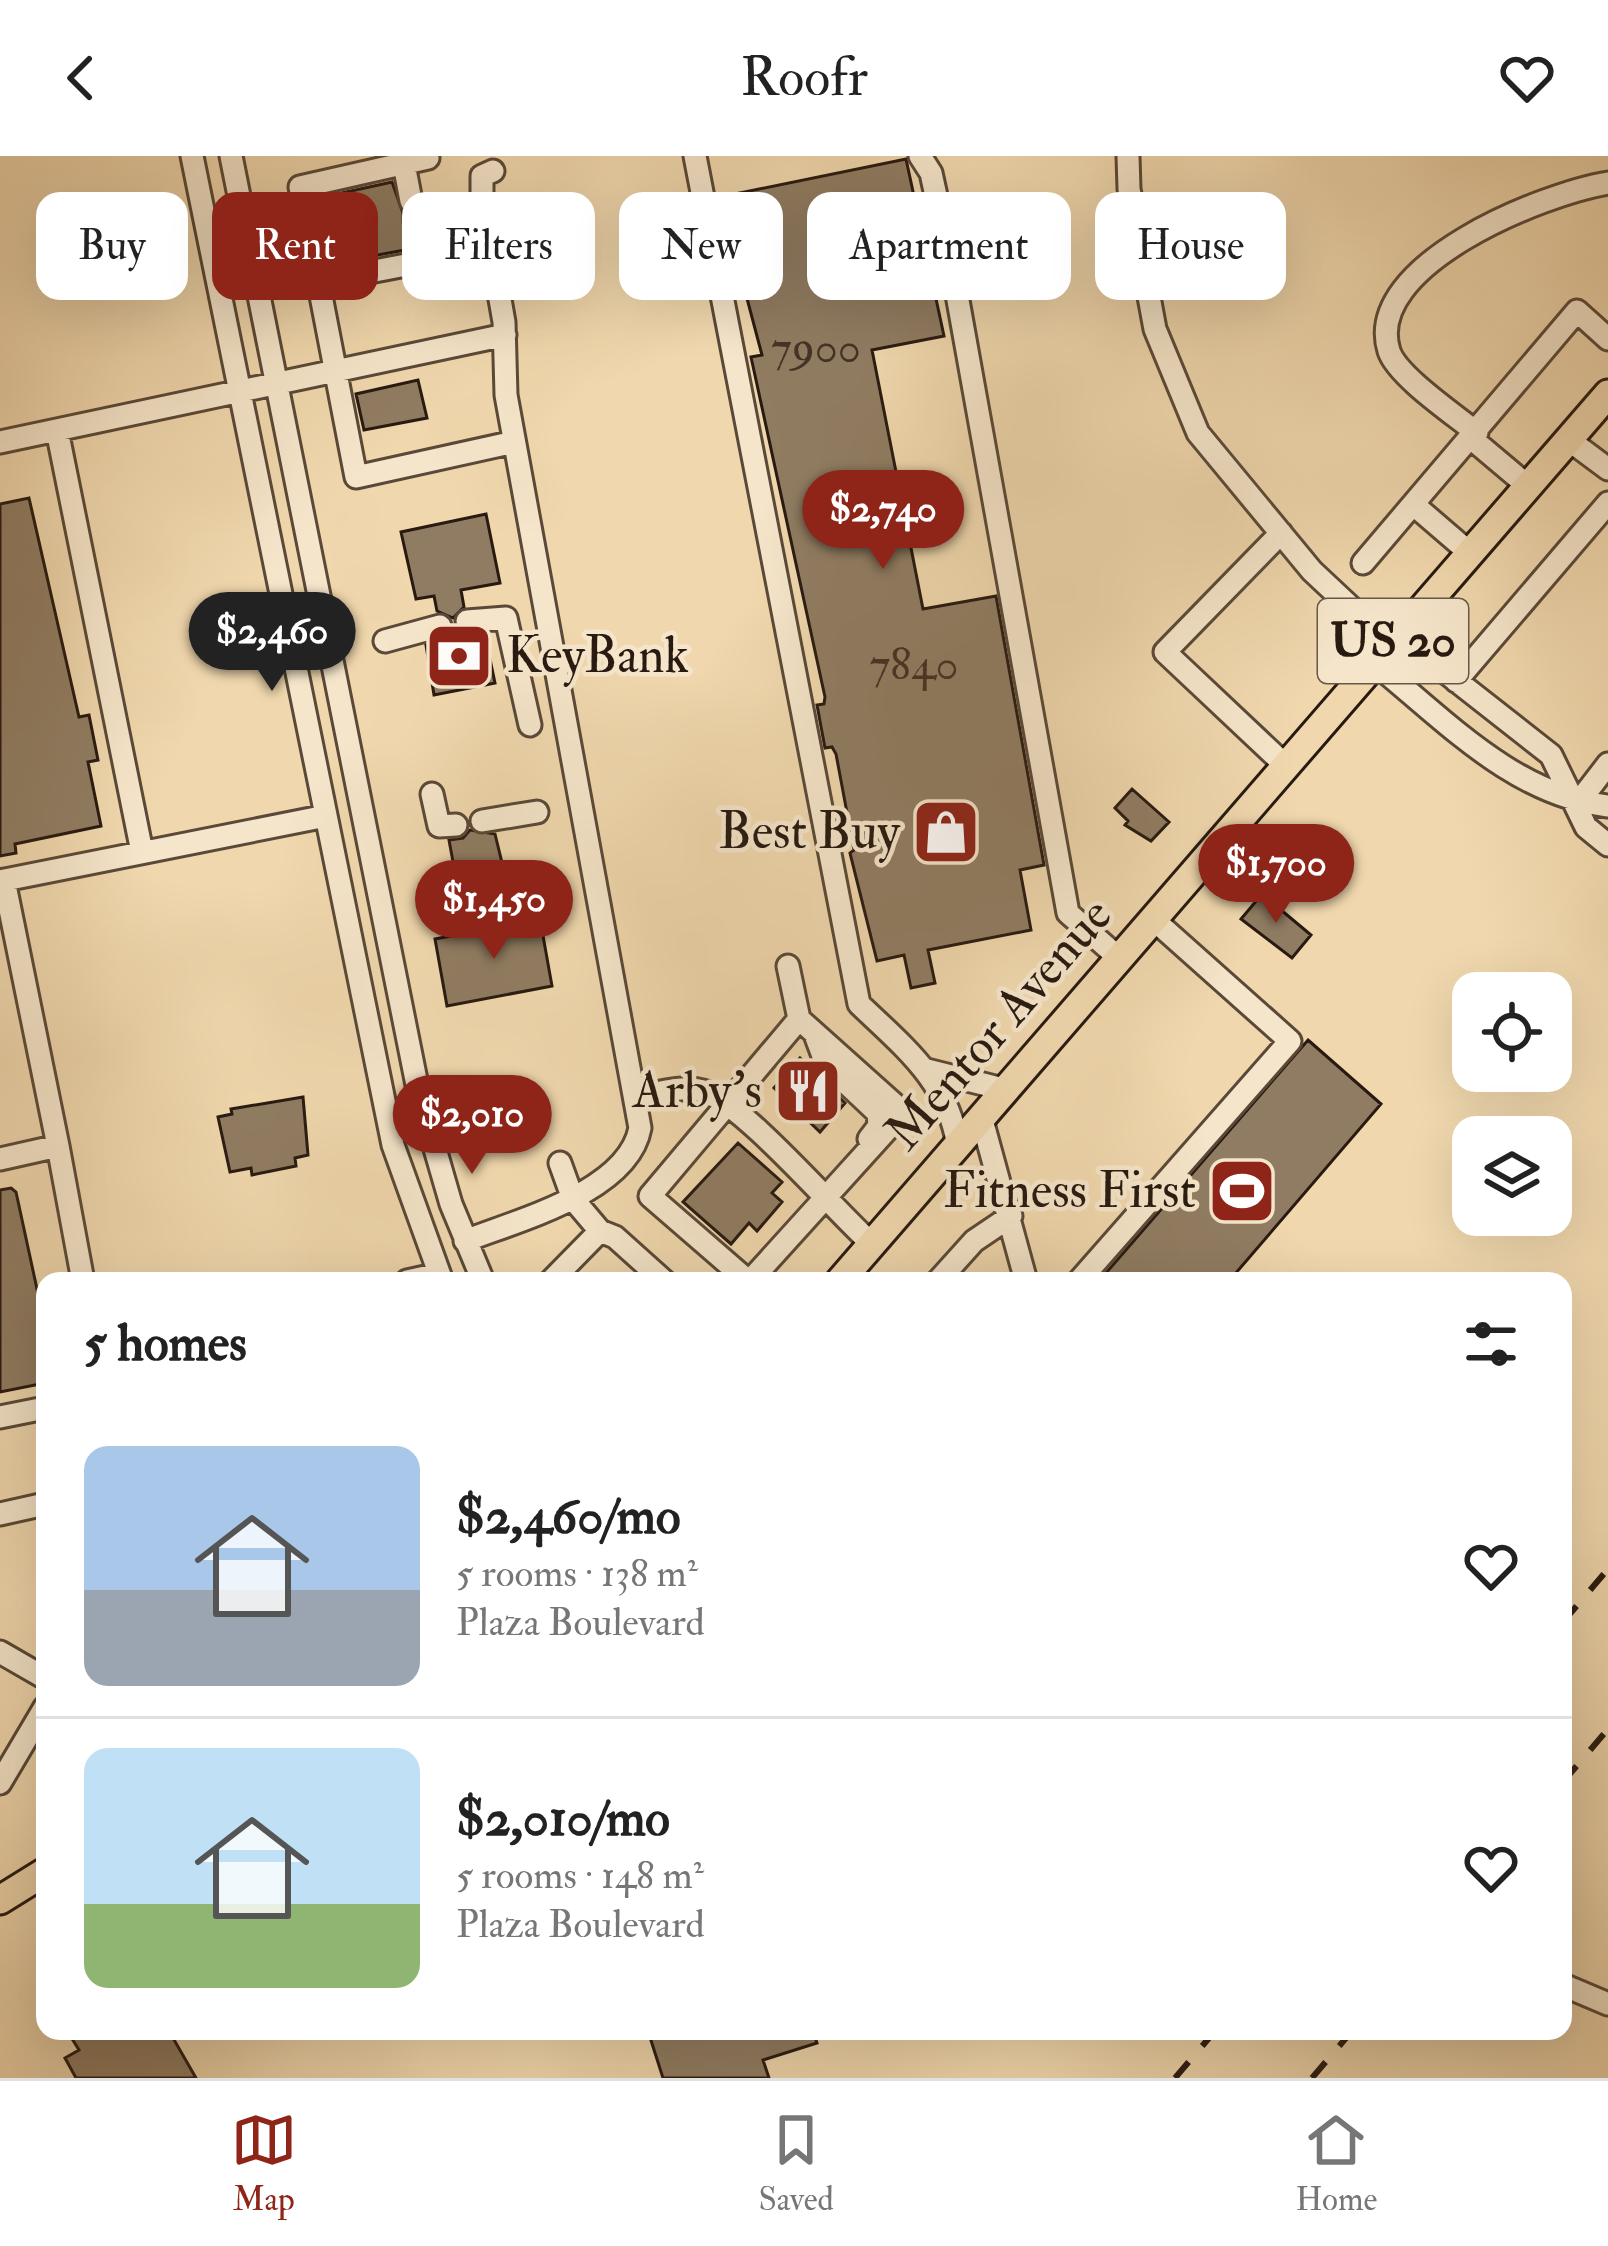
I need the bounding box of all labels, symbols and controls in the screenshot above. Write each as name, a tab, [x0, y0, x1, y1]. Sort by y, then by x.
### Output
text: Roofr	[740, 44, 868, 112]
icon: back	[48, 45, 114, 111]
icon: heart	[1494, 45, 1560, 111]
chip: Buy	[36, 192, 188, 300]
chip: Rent	[212, 192, 378, 300]
chip: Filters	[402, 192, 595, 300]
chip: New	[619, 192, 783, 300]
chip: Apartment	[807, 192, 1071, 300]
chip: House	[1095, 192, 1286, 300]
house number: 7900	[771, 320, 861, 376]
pin: $2,740	[785, 470, 981, 572]
text: $2,740	[829, 484, 937, 533]
pin: $2,460	[174, 592, 370, 694]
road number: US 20	[1318, 599, 1468, 683]
text: $2,460	[216, 606, 328, 655]
bank icon: KeyBank	[424, 621, 494, 691]
place label: KeyBank	[506, 624, 689, 688]
house number: 7840	[869, 637, 959, 693]
shop icon: Best Buy	[911, 797, 981, 867]
place label: Best Buy	[718, 800, 902, 864]
pin: $1,700	[1178, 824, 1374, 926]
text: $1,700	[1225, 838, 1327, 887]
pin: $1,450	[396, 860, 592, 962]
text: $1,450	[442, 874, 546, 923]
street label: Mentor Avenue	[872, 884, 1126, 1164]
map controls	[1452, 972, 1572, 1236]
button: locate	[1452, 972, 1572, 1092]
restaurant icon: Arby's	[773, 1056, 843, 1126]
place label: Arby's	[632, 1059, 762, 1123]
pin: $2,010	[374, 1075, 570, 1177]
text: $2,010	[420, 1089, 524, 1138]
button: layers	[1452, 1116, 1572, 1236]
sports icon: Fitness First	[1207, 1156, 1277, 1226]
place label: Fitness First	[943, 1159, 1196, 1223]
icon: filters	[1458, 1311, 1524, 1377]
text: 5 homes	[84, 1312, 247, 1376]
text: $2,460/mo	[456, 1485, 681, 1549]
icon: home	[180, 1494, 324, 1638]
icon: heart	[1458, 1533, 1524, 1599]
text: 5 rooms · 138 m²	[456, 1549, 698, 1598]
text: Plaza Boulevard	[456, 1598, 705, 1647]
text: $2,010/mo	[456, 1787, 670, 1851]
icon: home	[180, 1796, 324, 1940]
icon: heart	[1458, 1835, 1524, 1901]
text: 5 rooms · 148 m²	[456, 1851, 704, 1900]
text: Plaza Boulevard	[456, 1900, 705, 1949]
tab: Map	[231, 2107, 297, 2220]
tab: Saved	[758, 2107, 834, 2220]
tab: Home	[1295, 2107, 1377, 2220]

